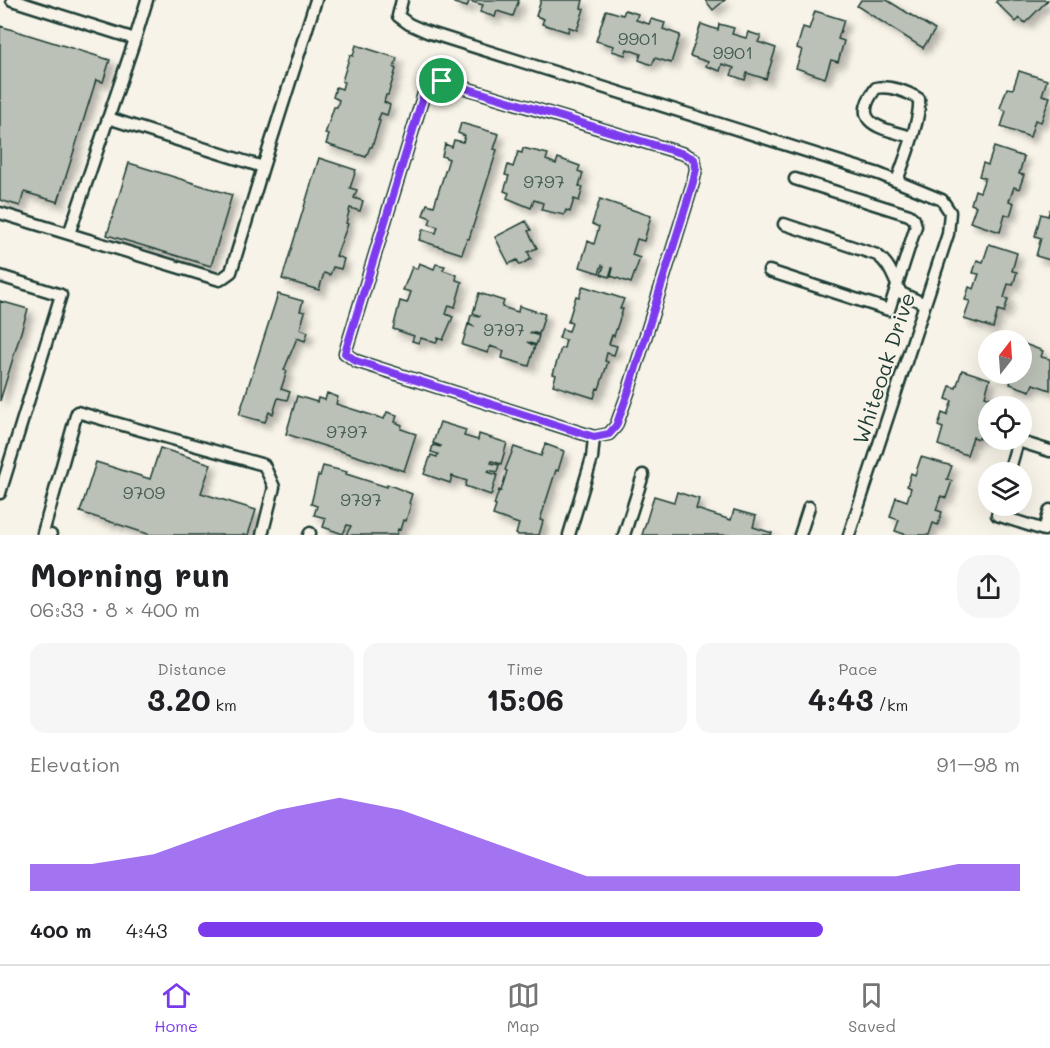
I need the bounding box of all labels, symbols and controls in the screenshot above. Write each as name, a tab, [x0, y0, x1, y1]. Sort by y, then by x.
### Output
house number: 9901	[618, 26, 658, 50]
house number: 9901	[713, 40, 753, 64]
pin	[416, 55, 467, 106]
icon: arrive	[425, 64, 458, 97]
house number: 9797	[523, 169, 565, 193]
street label: Whiteoak Drive	[846, 289, 920, 447]
house number: 9797	[483, 317, 525, 341]
north arrow	[978, 330, 1032, 384]
map controls	[978, 330, 1032, 516]
button: locate	[978, 396, 1032, 450]
house number: 9797	[326, 419, 368, 443]
button: layers	[978, 462, 1032, 516]
house number: 9709	[123, 480, 166, 504]
house number: 9797	[340, 487, 382, 511]
text: Morning run	[30, 552, 230, 595]
button: share	[957, 555, 1020, 618]
text: 06:33 · 8 × 400 m	[30, 596, 200, 622]
text: Distance	[158, 658, 226, 679]
text: Time	[507, 658, 543, 679]
text: Pace	[838, 658, 878, 679]
text: 3.20	[147, 679, 210, 719]
text: 15:06	[486, 679, 564, 719]
text: 4:43	[808, 679, 873, 719]
text: km	[210, 694, 237, 715]
text: /km	[873, 694, 908, 715]
text: Elevation	[30, 751, 120, 777]
text: 91–98 m	[937, 751, 1020, 777]
text: 400 m	[30, 917, 91, 943]
text: 4:43	[126, 917, 167, 943]
tab: Home	[154, 979, 198, 1036]
tab: Map	[507, 979, 540, 1036]
tab: Saved	[848, 979, 896, 1036]

